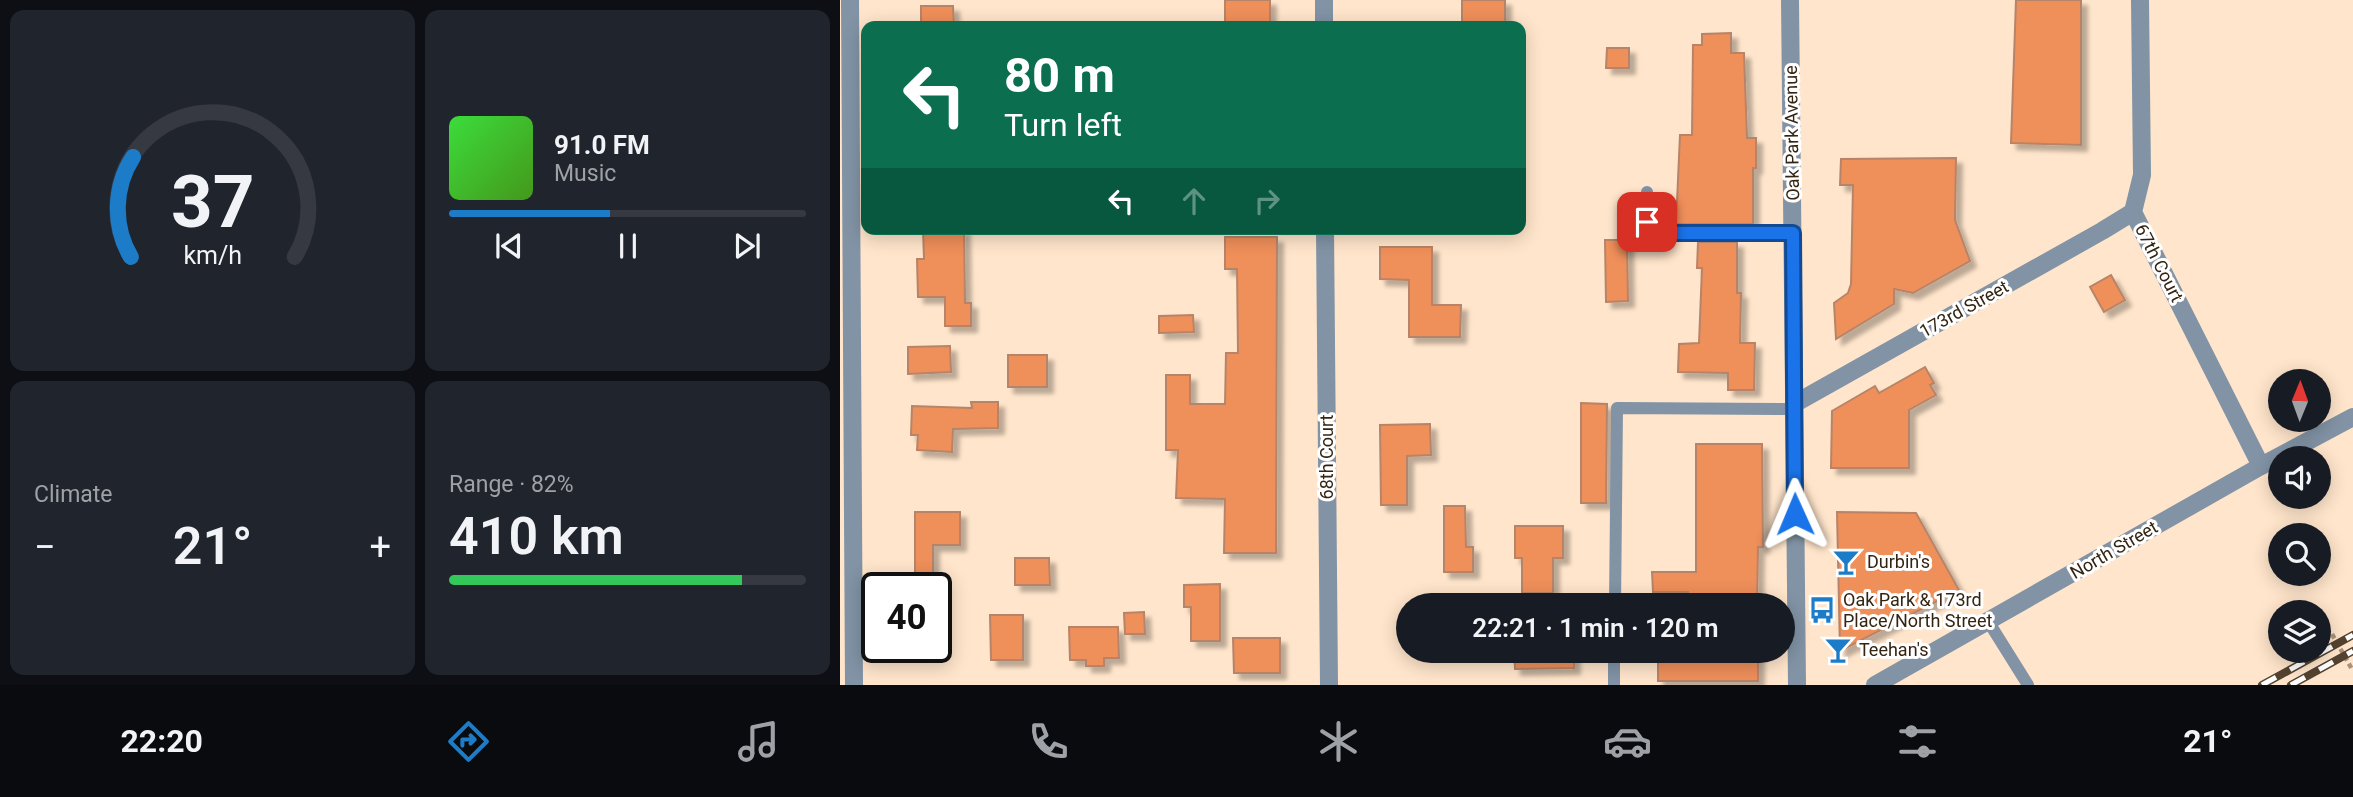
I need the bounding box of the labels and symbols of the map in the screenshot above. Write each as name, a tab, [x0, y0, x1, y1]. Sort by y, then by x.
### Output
street label: Oak Park Avenue	[1780, 65, 1803, 201]
pin	[1617, 192, 1677, 252]
street label: 67th Court	[2131, 220, 2188, 305]
street label: 173rd Street	[1916, 275, 2012, 342]
north arrow	[2268, 369, 2331, 432]
street label: 68th Court	[1316, 414, 1337, 499]
position arrow	[1758, 477, 1832, 551]
street label: North Street	[2066, 516, 2161, 583]
bar icon: Durbin's	[1831, 547, 1861, 577]
place label: Durbin's	[1867, 551, 1930, 572]
speed limit sign: 40	[861, 572, 952, 663]
place label: Oak Park & 173rd Place/North Street	[1843, 589, 1992, 631]
bus stop icon: Oak Park & 173rd Place/North Street	[1807, 595, 1837, 625]
bar icon: Teehan's	[1823, 635, 1853, 665]
place label: Teehan's	[1859, 639, 1928, 660]

